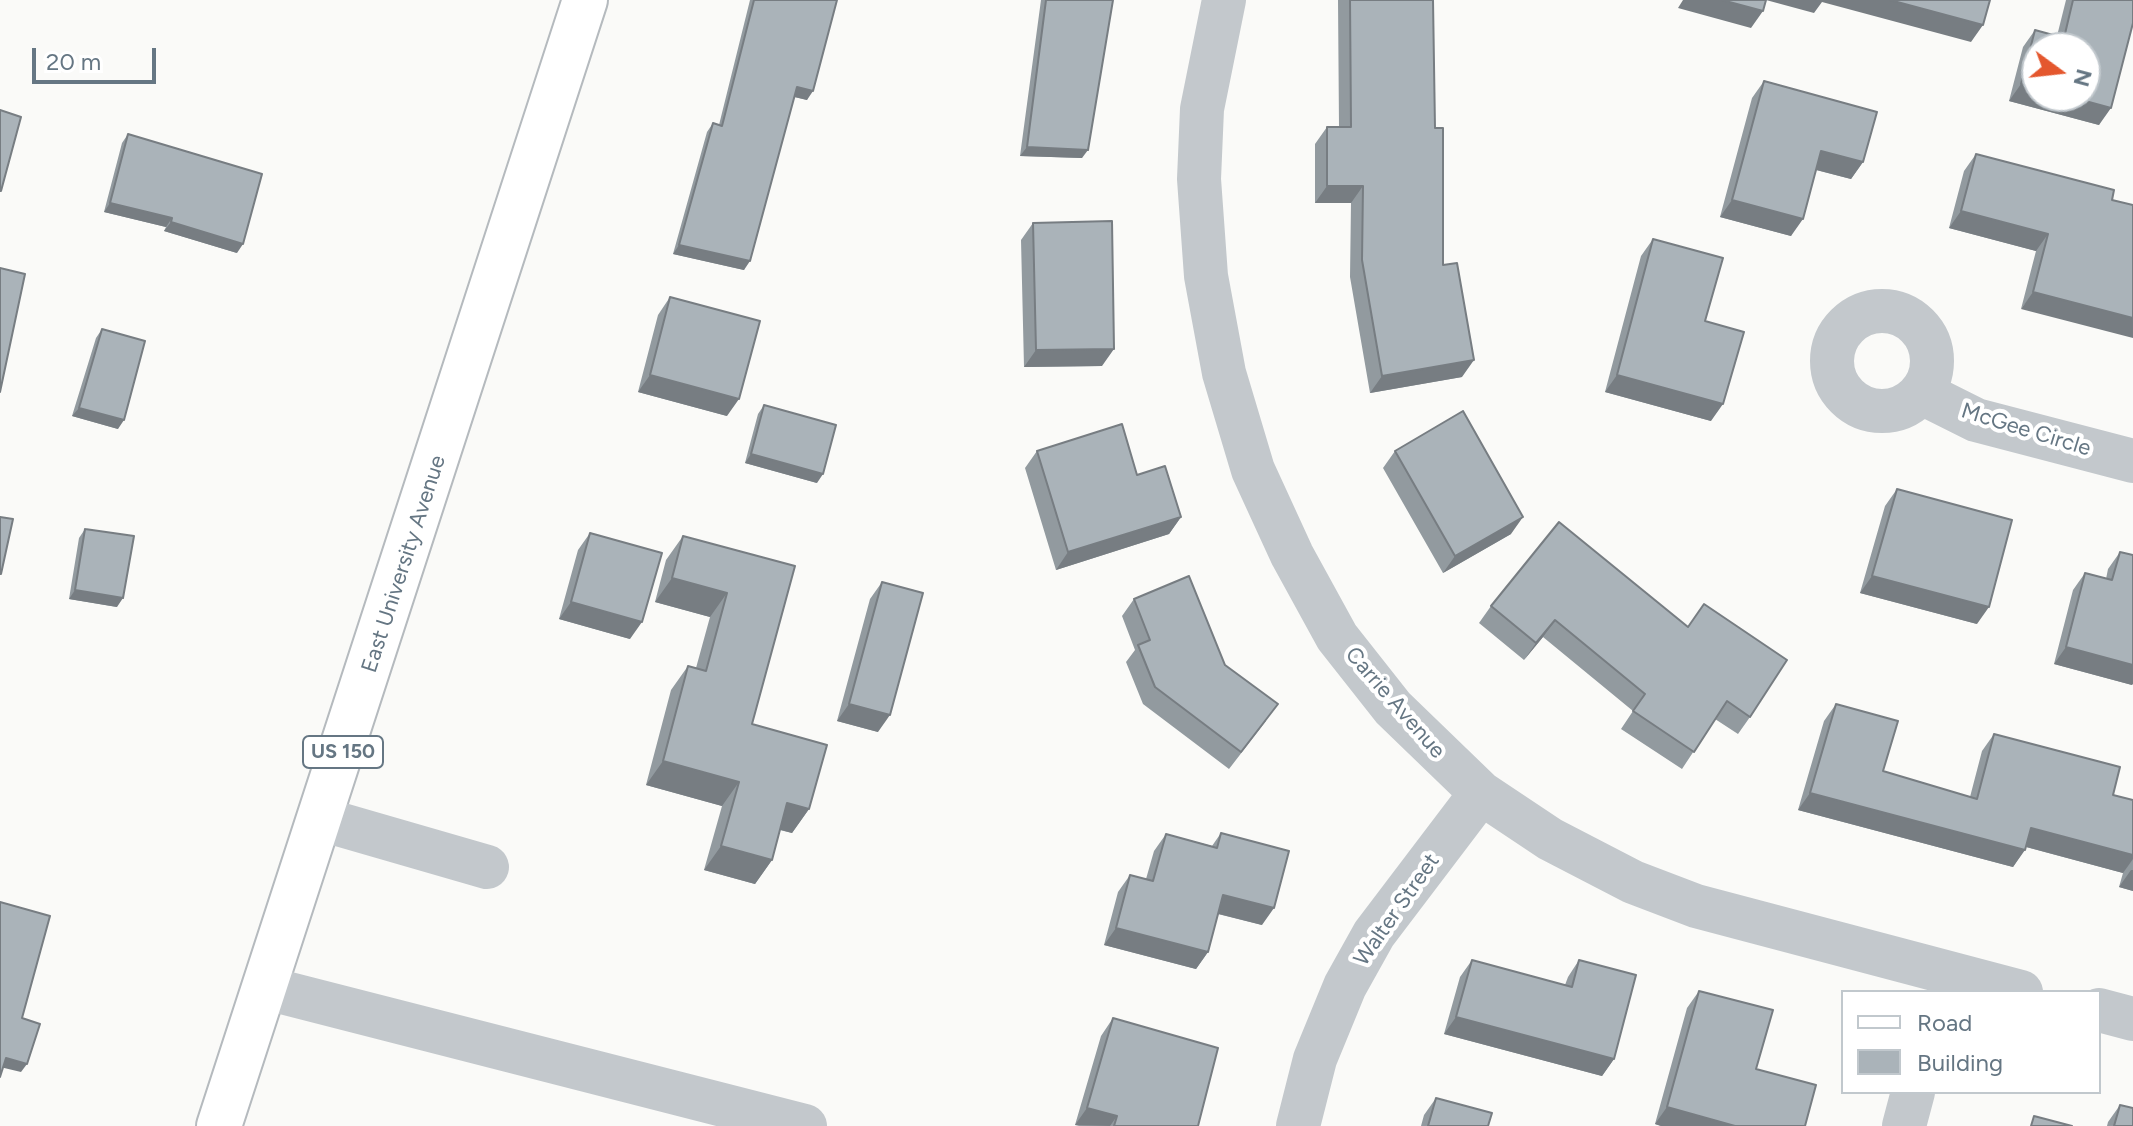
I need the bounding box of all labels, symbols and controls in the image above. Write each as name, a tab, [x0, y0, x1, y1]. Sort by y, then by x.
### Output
scale bar	[36, 32, 160, 82]
north arrow	[2021, 32, 2101, 112]
text: 20 m	[46, 47, 101, 76]
text: N	[2067, 66, 2098, 90]
street label: McGee Circle	[1958, 398, 2094, 462]
street label: East University Avenue	[356, 452, 452, 676]
street label: Carrie Avenue	[1339, 642, 1451, 764]
road number: US 150	[303, 736, 383, 768]
street label: Walter Street	[1349, 849, 1445, 971]
legend	[1841, 990, 2101, 1094]
text: Road	[1917, 1008, 1972, 1037]
text: Building	[1917, 1048, 2003, 1077]

